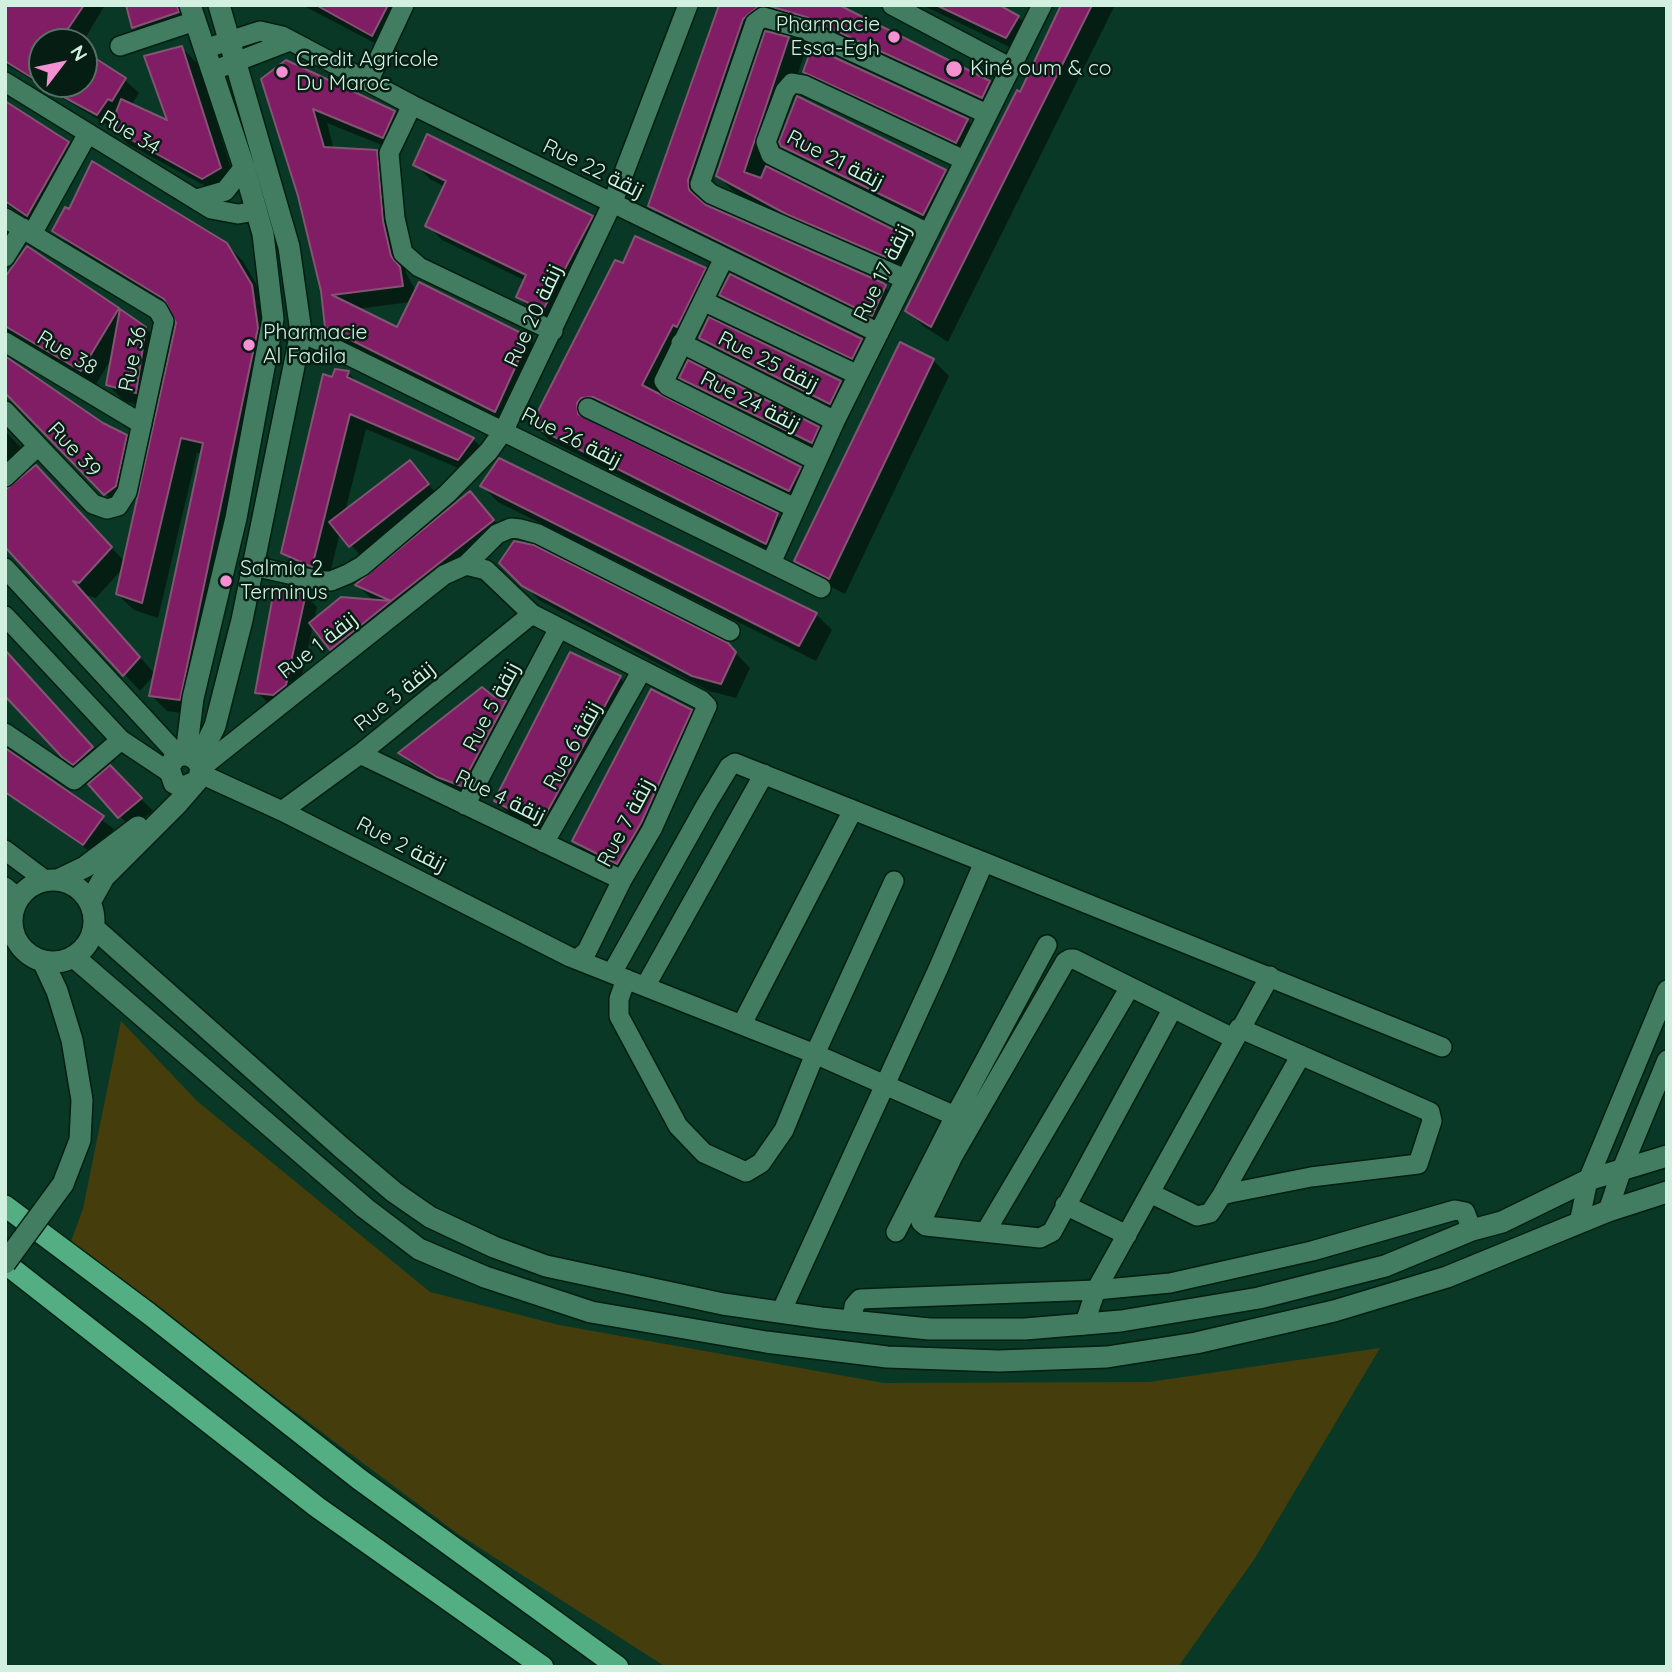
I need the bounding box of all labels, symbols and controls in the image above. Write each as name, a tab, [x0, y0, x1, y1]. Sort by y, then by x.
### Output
place label: Pharmacie Essa-Egh	[776, 12, 880, 62]
north arrow	[28, 28, 98, 98]
marker: Pharmacie Essa-Egh	[886, 29, 902, 45]
text: N	[65, 41, 93, 65]
place label: Credit Agricole Du Maroc	[296, 47, 439, 97]
place label: Kiné oum & co	[970, 56, 1111, 82]
marker: Kiné oum & co	[944, 59, 964, 79]
marker: Credit Agricole Du Maroc	[274, 64, 290, 80]
street label: Rue 34	[95, 105, 165, 161]
street label: Rue 21 زنقة	[782, 125, 888, 195]
street label: Rue 22 زنقة	[538, 134, 648, 204]
street label: Rue 17 زنقة	[849, 221, 917, 325]
street label: Rue 20 زنقة	[499, 261, 569, 371]
place label: Pharmacie Al Fadila	[263, 320, 367, 370]
street label: Rue 36	[114, 324, 152, 394]
street label: Rue 38	[32, 325, 102, 381]
street label: Rue 25 زنقة	[714, 326, 822, 398]
marker: Pharmacie Al Fadila	[241, 337, 257, 353]
street label: Rue 24 زنقة	[696, 366, 804, 438]
street label: Rue 26 زنقة	[517, 402, 625, 474]
street label: Rue 39	[42, 417, 106, 483]
place label: Salmia 2 Terminus	[240, 556, 328, 606]
marker: Salmia 2 Terminus	[218, 573, 234, 589]
street label: Rue 1 زنقة	[273, 607, 363, 685]
street label: Rue 3 زنقة	[349, 657, 441, 737]
street label: Rue 5 زنقة	[458, 658, 526, 756]
street label: Rue 6 زنقة	[538, 697, 608, 795]
street label: Rue 4 زنقة	[451, 764, 549, 830]
street label: Rue 7 زنقة	[592, 774, 660, 872]
street label: Rue 2 زنقة	[352, 812, 450, 878]

